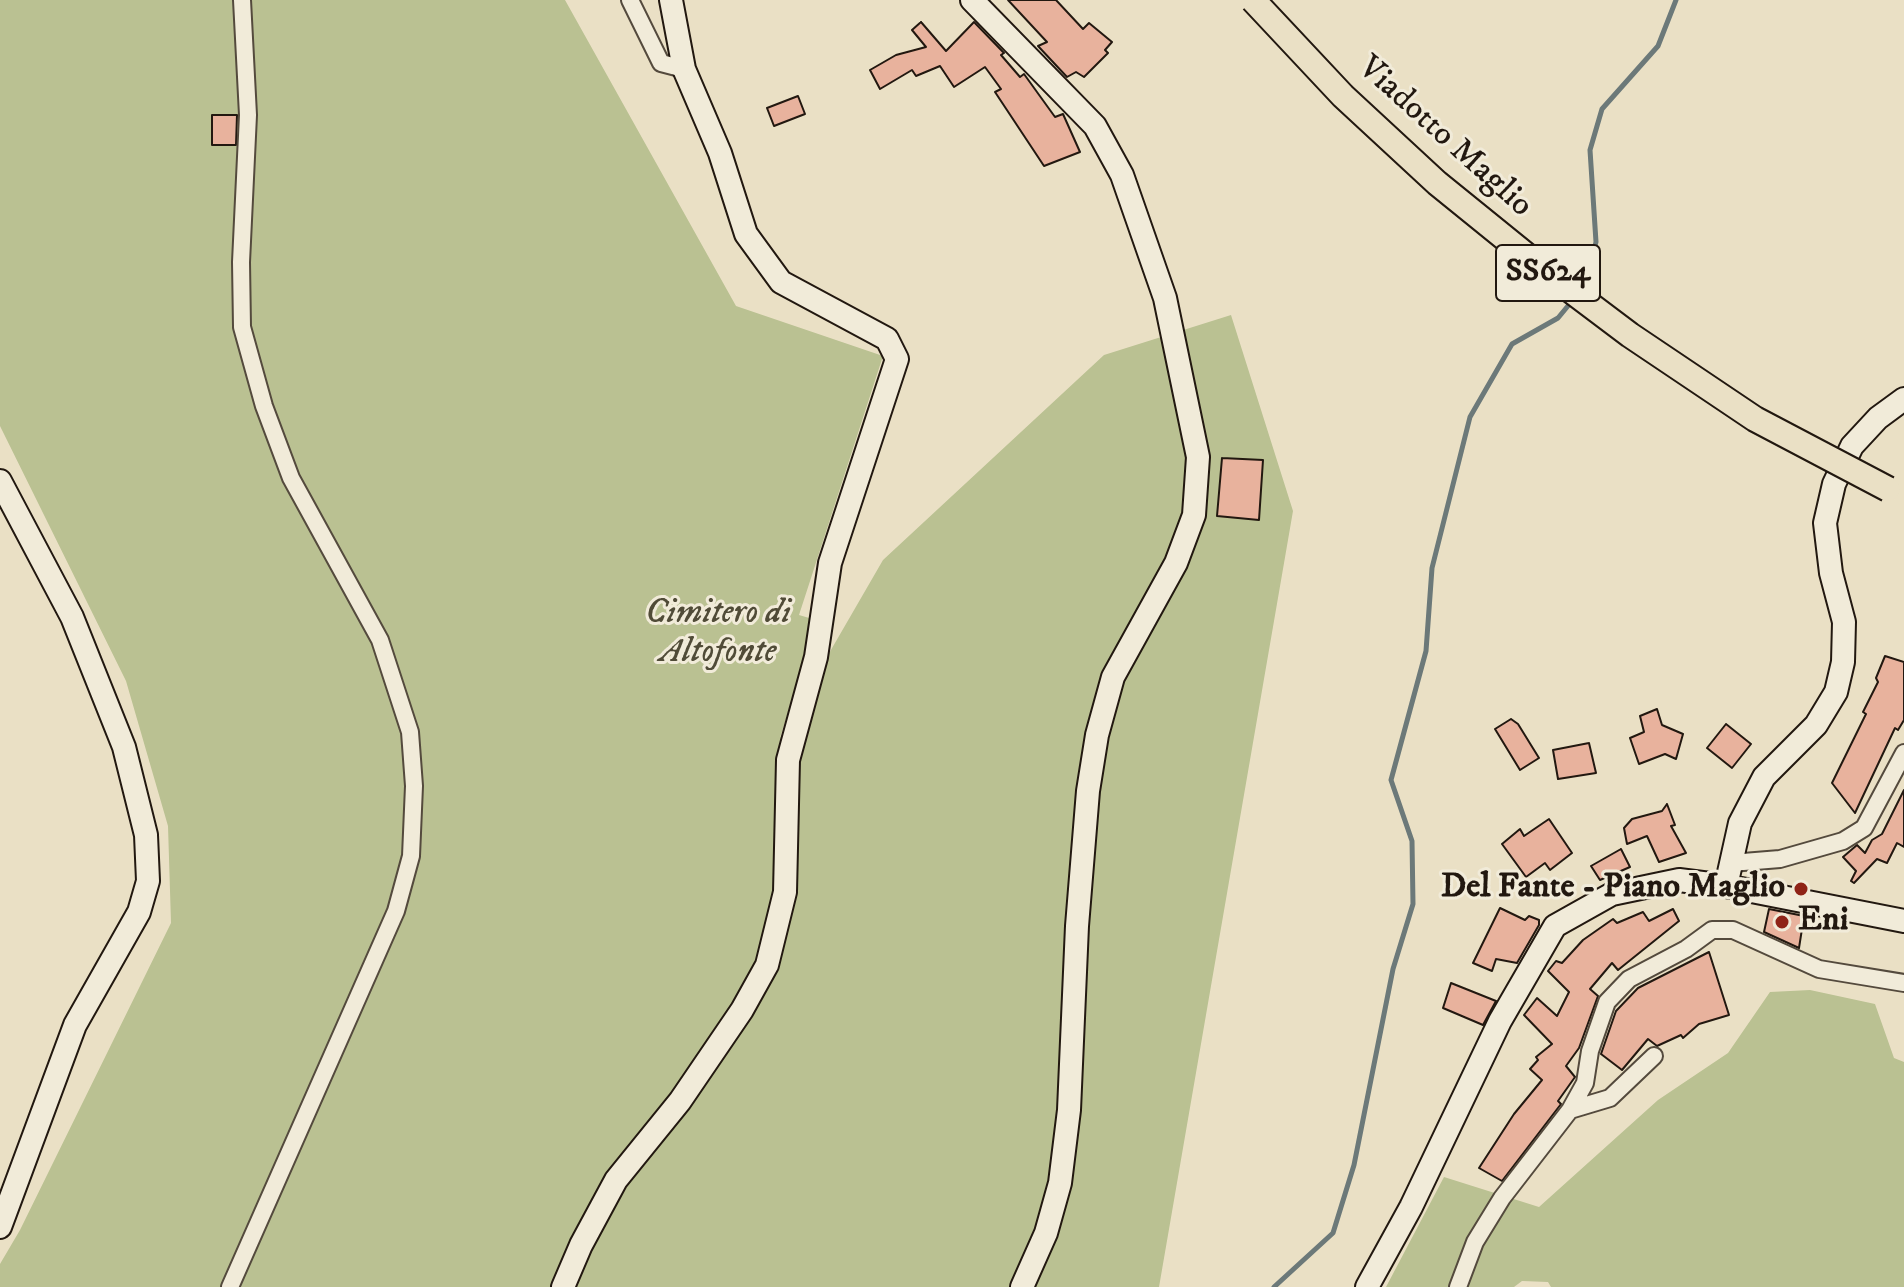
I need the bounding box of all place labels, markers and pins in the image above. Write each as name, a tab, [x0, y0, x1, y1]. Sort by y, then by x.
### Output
place label: Del Fante - Piano Maglio	[1441, 869, 1785, 909]
marker: Del Fante - Piano Maglio	[1792, 880, 1810, 898]
place label: Eni	[1798, 902, 1849, 942]
marker: Eni	[1773, 913, 1791, 931]

